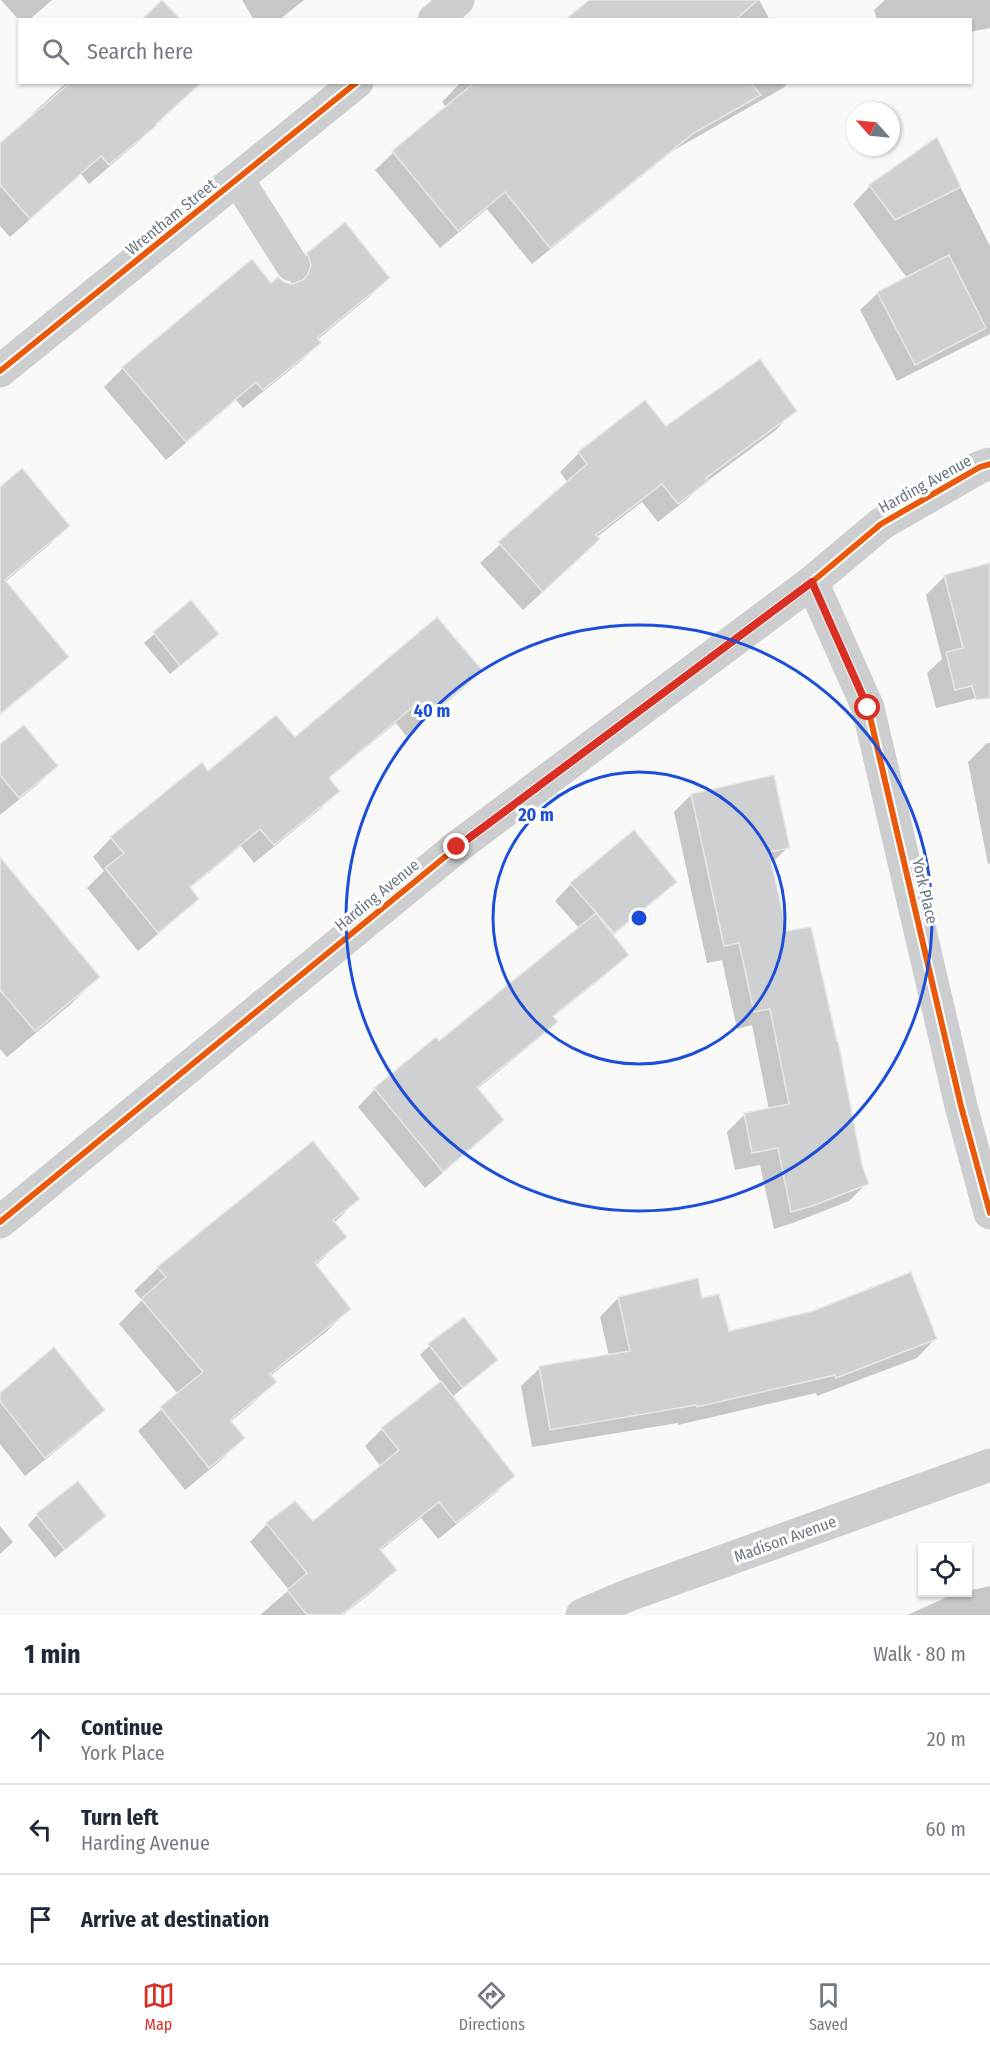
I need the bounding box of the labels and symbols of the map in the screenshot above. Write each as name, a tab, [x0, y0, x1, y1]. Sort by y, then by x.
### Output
north arrow	[846, 102, 900, 156]
street label: Wrentham Street	[122, 174, 220, 259]
street label: Harding Avenue	[875, 451, 975, 517]
route start	[854, 694, 880, 720]
text: 40 m	[414, 700, 450, 722]
text: 20 m	[517, 804, 554, 826]
route end	[443, 833, 469, 859]
street label: Harding Avenue	[331, 855, 423, 935]
street label: York Place	[908, 856, 942, 926]
centre of rings	[629, 908, 649, 928]
street label: Madison Avenue	[731, 1512, 839, 1566]

